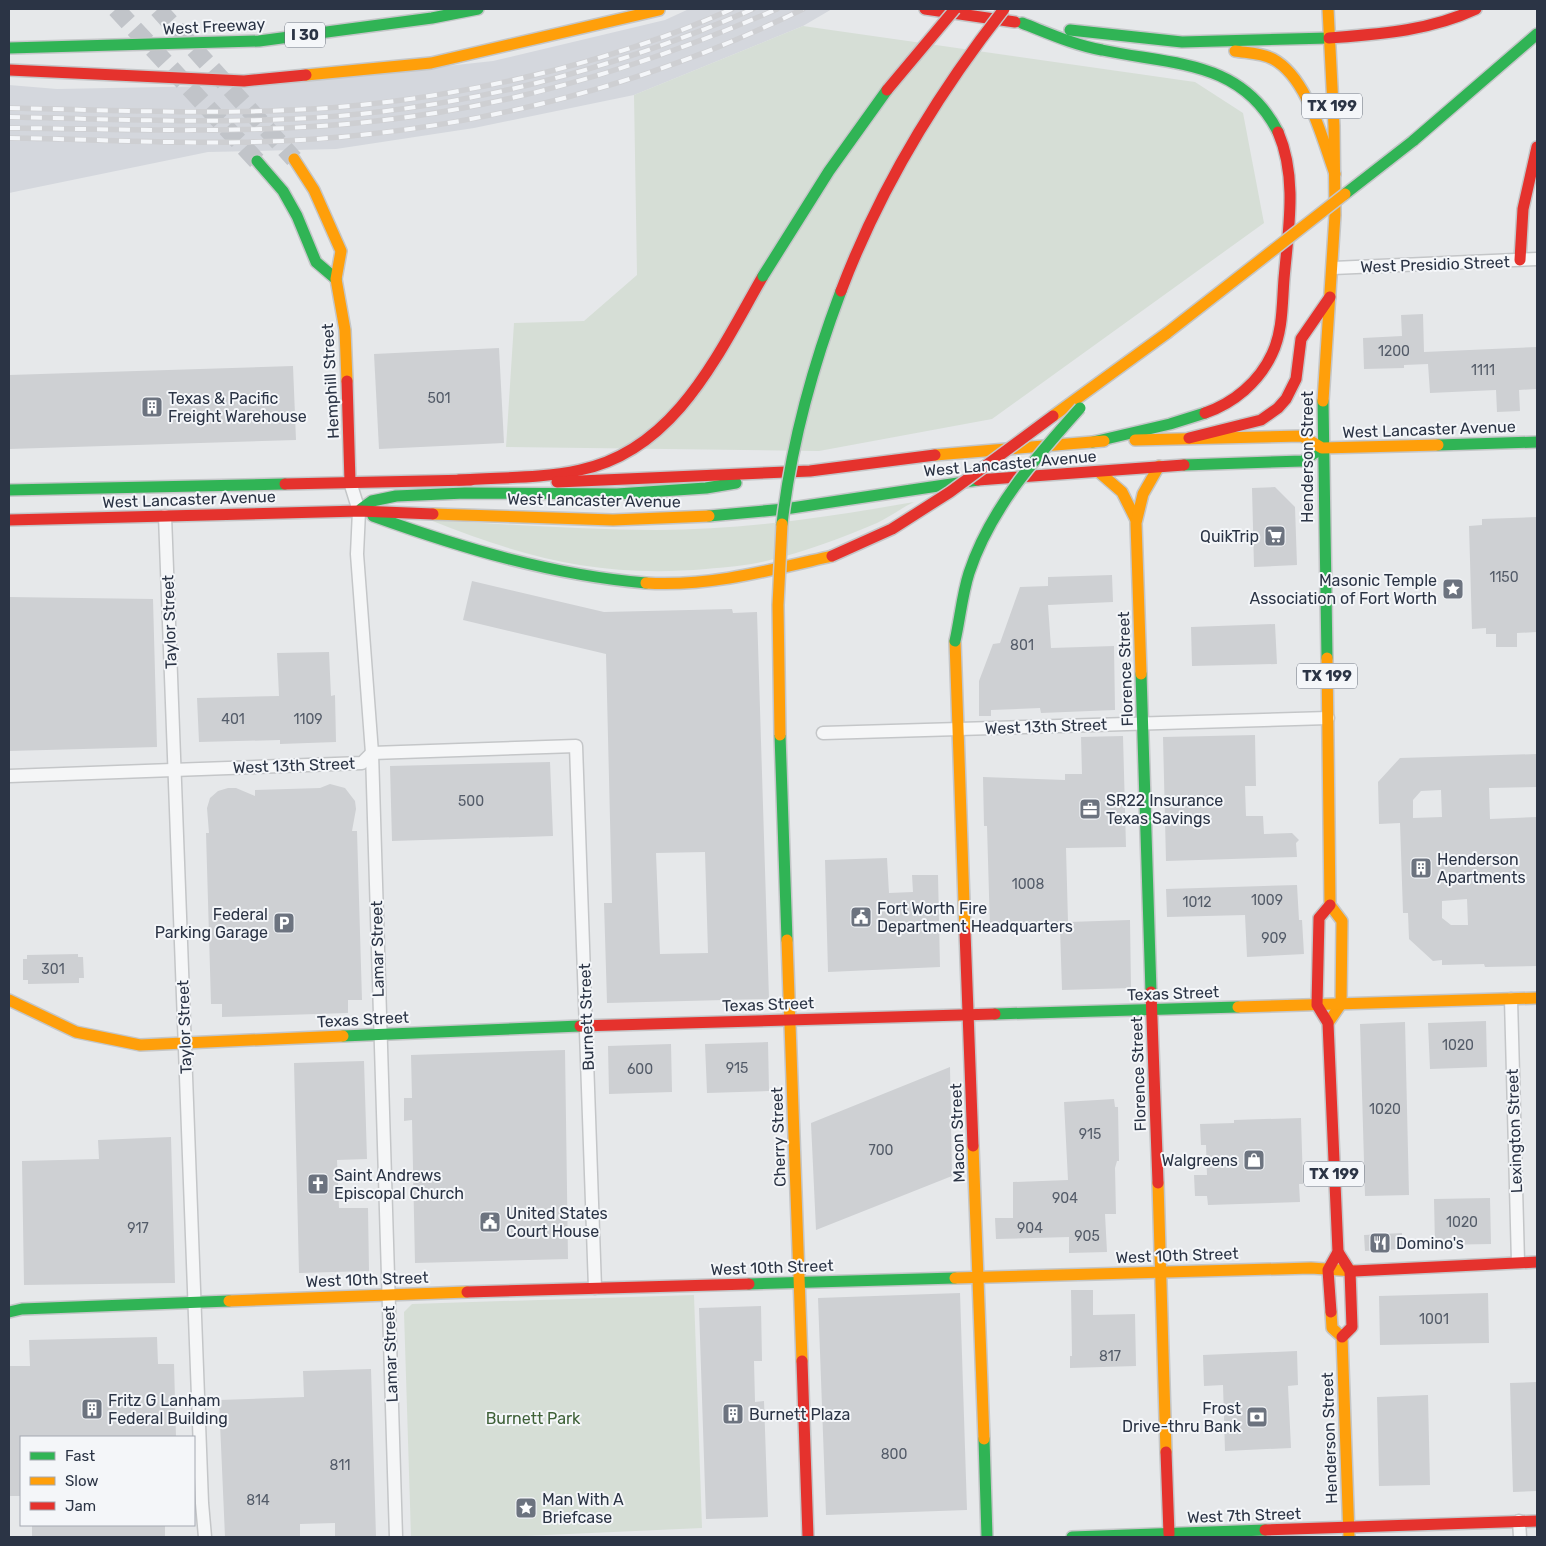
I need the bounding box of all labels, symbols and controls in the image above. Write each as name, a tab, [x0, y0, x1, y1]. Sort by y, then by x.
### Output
street label: West Freeway	[162, 14, 266, 39]
road number: I 30	[285, 22, 325, 48]
road number: TX 199	[1302, 94, 1362, 118]
street label: West Presidio Street	[1360, 252, 1510, 277]
street label: Hemphill Street	[318, 323, 343, 439]
house number: 1200	[1378, 343, 1410, 360]
house number: 1111	[1471, 362, 1495, 379]
place label: Texas & Pacific Freight Warehouse	[168, 389, 307, 426]
house number: 501	[427, 390, 451, 407]
street label: Henderson Street	[1298, 391, 1317, 523]
building icon: Texas & Pacific Freight Warehouse	[140, 395, 164, 419]
street label: West Lancaster Avenue	[1342, 417, 1516, 442]
street label: West Lancaster Avenue	[923, 446, 1097, 481]
street label: West Lancaster Avenue	[102, 487, 276, 512]
street label: West Lancaster Avenue	[507, 489, 681, 512]
supermarket icon: QuikTrip	[1263, 524, 1287, 548]
place label: QuikTrip	[1200, 527, 1259, 546]
house number: 1150	[1489, 569, 1519, 586]
place label: Masonic Temple Association of Fort Worth	[1249, 571, 1437, 608]
street label: Taylor Street	[158, 575, 181, 669]
place icon: Masonic Temple Association of Fort Worth	[1441, 577, 1465, 601]
street label: Florence Street	[1114, 611, 1137, 727]
house number: 801	[1010, 637, 1034, 654]
road number: TX 199	[1297, 664, 1357, 688]
house number: 401	[221, 711, 245, 728]
house number: 1109	[293, 711, 323, 728]
street label: West 13th Street	[985, 715, 1108, 738]
street label: West 13th Street	[233, 754, 356, 777]
place label: SR22 Insurance Texas Savings	[1106, 791, 1223, 828]
house number: 500	[458, 793, 484, 810]
office icon: SR22 Insurance Texas Savings	[1078, 797, 1102, 821]
place label: Henderson Apartments	[1437, 850, 1526, 887]
building icon: Henderson Apartments	[1409, 856, 1433, 880]
house number: 1008	[1012, 876, 1044, 893]
house number: 1009	[1251, 892, 1283, 909]
house number: 1012	[1182, 894, 1212, 911]
place label: Fort Worth Fire Department Headquarters	[877, 899, 1073, 936]
street label: Lamar Street	[367, 900, 388, 998]
place label: Federal Parking Garage	[155, 905, 268, 942]
public building icon: Fort Worth Fire Department Headquarters	[849, 905, 873, 929]
parking icon: Federal Parking Garage	[272, 911, 296, 935]
house number: 909	[1261, 930, 1287, 947]
house number: 301	[41, 961, 65, 978]
street label: Burnett Street	[575, 963, 598, 1071]
street label: Taylor Street	[173, 980, 196, 1074]
street label: Texas Street	[1127, 982, 1219, 1005]
street label: Texas Street	[722, 993, 814, 1016]
street label: Texas Street	[316, 1008, 410, 1031]
street label: Florence Street	[1127, 1016, 1150, 1132]
house number: 1020	[1442, 1037, 1474, 1054]
house number: 915	[726, 1060, 748, 1077]
house number: 600	[627, 1061, 653, 1078]
street label: Lexington Street	[1503, 1068, 1526, 1194]
street label: Macon Street	[946, 1083, 969, 1183]
street label: Cherry Street	[767, 1087, 790, 1187]
house number: 1020	[1369, 1101, 1401, 1118]
house number: 915	[1079, 1126, 1101, 1143]
house number: 700	[869, 1142, 894, 1159]
shop icon: Walgreens	[1242, 1148, 1266, 1172]
place label: Walgreens	[1162, 1151, 1238, 1170]
road number: TX 199	[1304, 1162, 1364, 1186]
place label: Saint Andrews Episcopal Church	[334, 1166, 464, 1203]
church icon: Saint Andrews Episcopal Church	[306, 1172, 330, 1196]
house number: 904	[1052, 1190, 1078, 1207]
place label: United States Court House	[506, 1204, 608, 1241]
public building icon: United States Court House	[478, 1210, 502, 1234]
house number: 1020	[1446, 1214, 1478, 1231]
house number: 917	[127, 1220, 149, 1237]
house number: 904	[1017, 1220, 1043, 1237]
house number: 905	[1074, 1228, 1100, 1245]
restaurant icon: Domino's	[1368, 1231, 1392, 1255]
place label: Domino's	[1396, 1234, 1464, 1253]
street label: West 10th Street	[1115, 1244, 1239, 1267]
street label: West 10th Street	[710, 1256, 834, 1279]
street label: West 10th Street	[305, 1268, 429, 1291]
street label: Lamar Street	[379, 1305, 402, 1403]
house number: 1001	[1419, 1311, 1449, 1328]
house number: 817	[1099, 1348, 1121, 1365]
street label: Henderson Street	[1318, 1372, 1341, 1504]
place label: Fritz G Lanham Federal Building	[108, 1391, 228, 1428]
building icon: Fritz G Lanham Federal Building	[80, 1397, 104, 1421]
place label: Frost Drive-thru Bank	[1122, 1399, 1242, 1436]
building icon: Burnett Plaza	[721, 1402, 745, 1426]
place label: Burnett Plaza	[749, 1405, 850, 1424]
bank icon: Frost Drive-thru Bank	[1245, 1405, 1269, 1429]
park label: Burnett Park	[486, 1409, 581, 1428]
legend	[20, 1436, 195, 1526]
house number: 800	[881, 1446, 907, 1463]
text: Fast	[65, 1447, 95, 1465]
house number: 811	[330, 1457, 350, 1474]
text: Slow	[65, 1472, 98, 1490]
place label: Man With A Briefcase	[542, 1490, 624, 1527]
house number: 814	[246, 1492, 270, 1509]
place icon: Man With A Briefcase	[514, 1496, 538, 1520]
text: Jam	[65, 1497, 96, 1515]
street label: West 7th Street	[1187, 1504, 1301, 1527]

